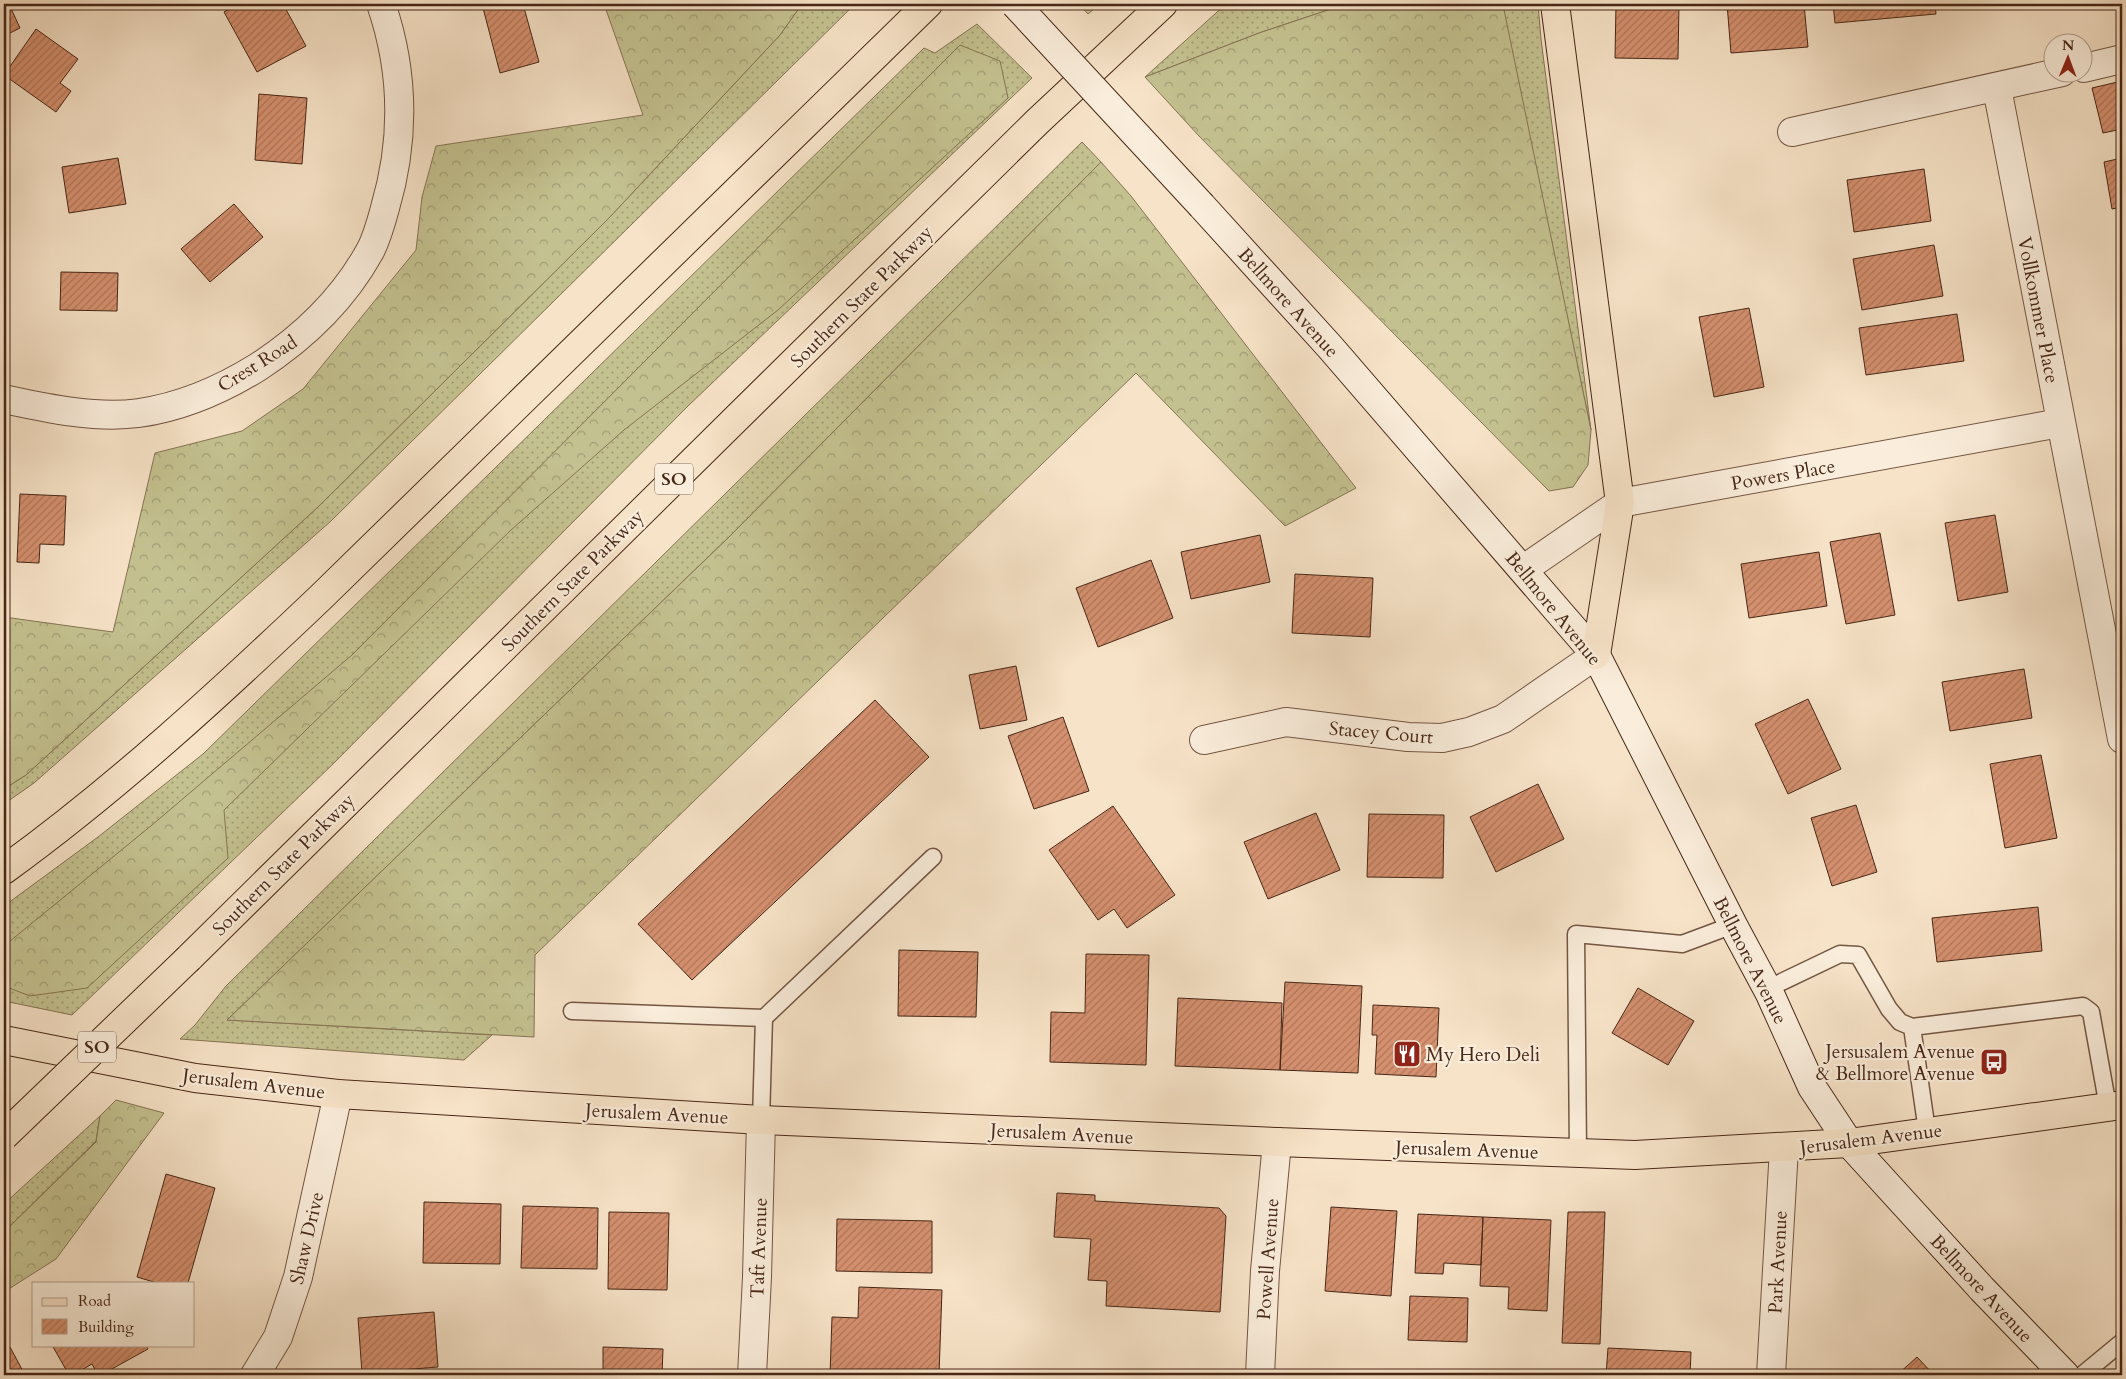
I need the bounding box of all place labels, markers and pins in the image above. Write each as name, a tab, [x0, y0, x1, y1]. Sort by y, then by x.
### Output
restaurant icon: My Hero Deli	[1392, 1039, 1422, 1069]
place label: Jersusalem Avenue & Bellmore Avenue	[1816, 1039, 1975, 1087]
place label: My Hero Deli	[1426, 1042, 1540, 1068]
bus stop icon: Jersusalem Avenue & Bellmore Avenue	[1979, 1047, 2009, 1077]

